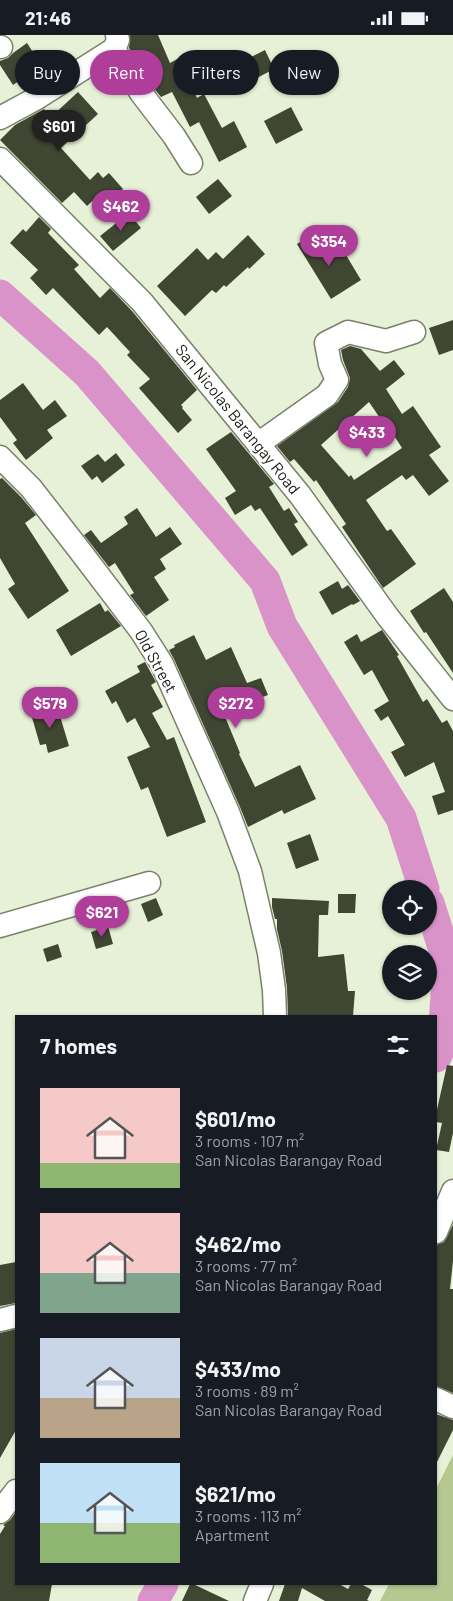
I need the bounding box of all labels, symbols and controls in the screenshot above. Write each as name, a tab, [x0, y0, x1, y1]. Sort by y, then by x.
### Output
text: 21:46	[25, 6, 71, 29]
chip: Buy	[15, 50, 80, 95]
chip: Rent	[90, 50, 163, 95]
chip: Filters	[173, 50, 259, 95]
chip: New	[269, 50, 339, 95]
pin: $601	[29, 109, 89, 152]
text: $601	[43, 116, 75, 135]
pin: $462	[91, 189, 151, 232]
text: $462	[103, 196, 139, 215]
pin: $354	[299, 225, 359, 267]
text: $354	[311, 231, 347, 250]
street label: San Nicolas Barangay Road	[172, 340, 305, 497]
pin: $433	[337, 415, 397, 458]
text: $433	[349, 422, 385, 441]
street label: Old Street	[131, 626, 182, 696]
pin: $579	[20, 687, 80, 729]
pin: $272	[206, 687, 266, 729]
text: $579	[33, 693, 67, 712]
text: $272	[218, 693, 254, 712]
map controls	[382, 880, 437, 1000]
button: locate	[382, 880, 437, 935]
pin: $621	[72, 895, 132, 938]
text: $621	[86, 902, 118, 921]
button: layers	[382, 945, 437, 1000]
icon: filters	[384, 1031, 412, 1059]
text: 7 homes	[40, 1033, 117, 1058]
text: $601/mo	[195, 1106, 276, 1131]
icon: home	[80, 1108, 140, 1168]
text: 3 rooms · 107 m²	[195, 1131, 304, 1150]
text: San Nicolas Barangay Road	[195, 1150, 382, 1169]
text: $462/mo	[195, 1231, 281, 1256]
icon: home	[80, 1233, 140, 1293]
text: 3 rooms · 77 m²	[195, 1256, 297, 1275]
text: San Nicolas Barangay Road	[195, 1275, 382, 1294]
text: $433/mo	[195, 1356, 281, 1381]
icon: home	[80, 1358, 140, 1418]
text: 3 rooms · 89 m²	[195, 1381, 299, 1400]
text: San Nicolas Barangay Road	[195, 1400, 382, 1419]
text: $621/mo	[195, 1481, 276, 1506]
icon: home	[80, 1483, 140, 1543]
text: 3 rooms · 113 m²	[195, 1506, 301, 1525]
text: Apartment	[195, 1525, 270, 1544]

